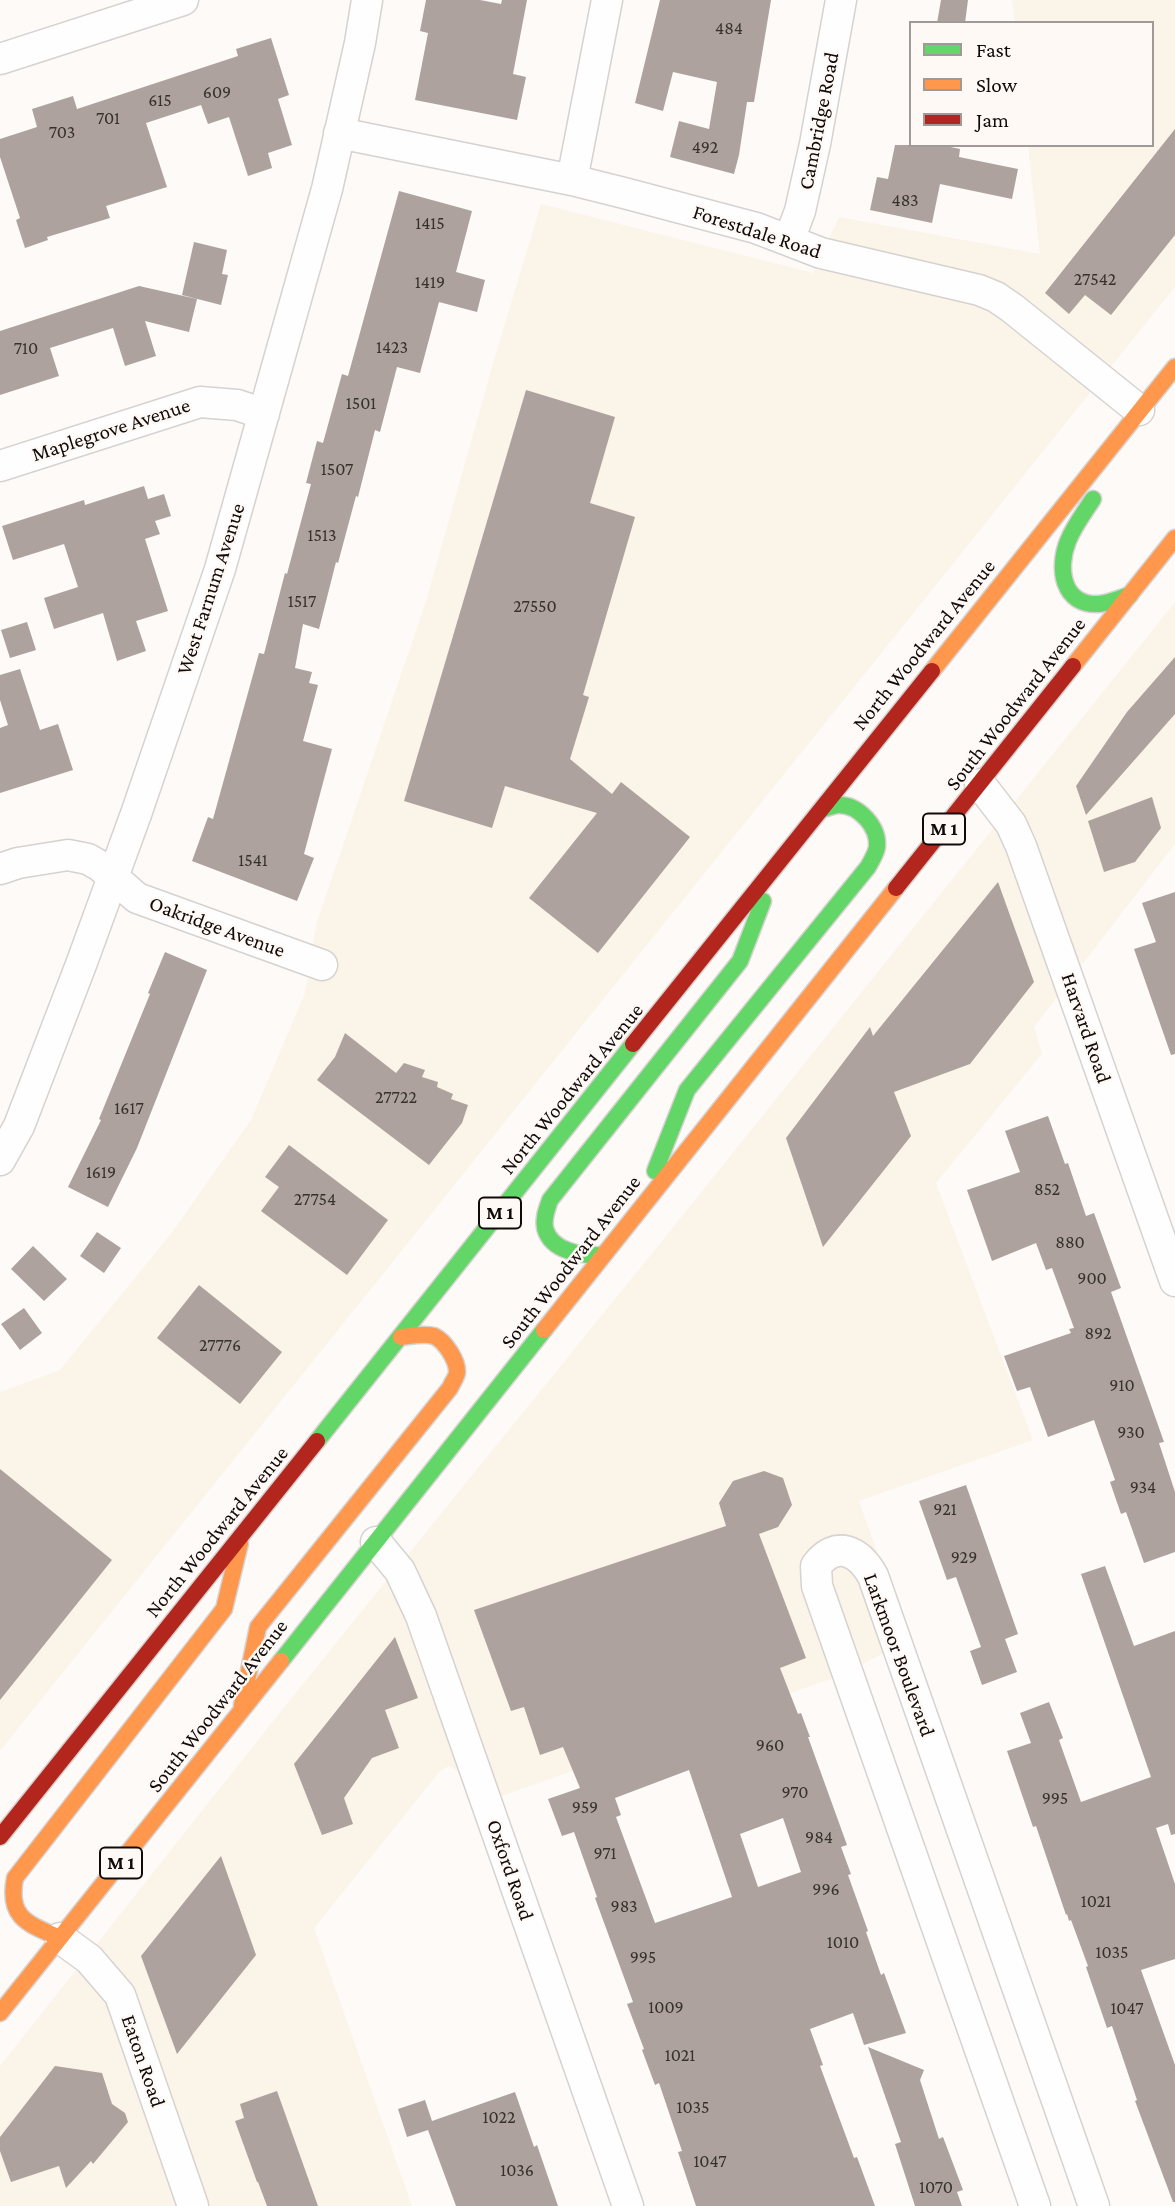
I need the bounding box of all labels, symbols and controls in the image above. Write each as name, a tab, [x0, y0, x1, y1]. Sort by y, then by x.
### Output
house number: 484	[715, 17, 743, 39]
legend	[909, 21, 1154, 147]
text: Fast	[976, 38, 1011, 62]
street label: Cambridge Road	[793, 50, 845, 192]
text: Slow	[976, 73, 1017, 97]
house number: 609	[203, 81, 231, 103]
house number: 615	[148, 89, 172, 111]
house number: 701	[96, 107, 120, 129]
text: Jam	[976, 108, 1009, 132]
house number: 703	[49, 121, 75, 143]
house number: 492	[692, 136, 718, 158]
house number: 483	[891, 189, 919, 211]
street label: Forestdale Road	[690, 199, 824, 265]
house number: 1415	[415, 212, 445, 234]
house number: 27542	[1074, 268, 1116, 290]
house number: 1419	[415, 271, 445, 293]
house number: 1423	[376, 336, 408, 358]
house number: 710	[14, 337, 38, 359]
house number: 1501	[346, 392, 376, 414]
street label: Maplegrove Avenue	[29, 393, 193, 467]
house number: 1507	[321, 458, 353, 480]
street label: West Farnum Avenue	[171, 500, 251, 678]
house number: 1513	[308, 524, 336, 546]
street label: North Woodward Avenue	[847, 554, 1001, 736]
house number: 1517	[288, 590, 316, 612]
house number: 27550	[513, 595, 557, 617]
street label: South Woodward Avenue	[941, 612, 1091, 796]
road number: M 1	[923, 814, 965, 844]
house number: 1541	[238, 849, 268, 871]
street label: Oakridge Avenue	[146, 891, 288, 963]
street label: Harvard Road	[1055, 970, 1117, 1086]
street label: North Woodward Avenue	[495, 998, 649, 1180]
house number: 27722	[375, 1086, 417, 1108]
house number: 1617	[114, 1097, 144, 1119]
house number: 1619	[86, 1161, 116, 1183]
street label: South Woodward Avenue	[496, 1170, 646, 1354]
house number: 852	[1034, 1178, 1060, 1200]
house number: 27754	[294, 1188, 336, 1210]
road number: M 1	[479, 1198, 521, 1228]
house number: 880	[1055, 1231, 1085, 1253]
house number: 900	[1077, 1267, 1107, 1289]
house number: 892	[1085, 1322, 1111, 1344]
house number: 27776	[199, 1334, 241, 1356]
house number: 910	[1109, 1374, 1135, 1396]
house number: 930	[1117, 1421, 1145, 1443]
street label: North Woodward Avenue	[140, 1441, 294, 1623]
house number: 934	[1130, 1476, 1156, 1498]
house number: 921	[933, 1498, 957, 1520]
house number: 929	[951, 1546, 977, 1568]
street label: Larkmoor Boulevard	[858, 1570, 940, 1740]
street label: South Woodward Avenue	[143, 1614, 293, 1798]
house number: 960	[756, 1734, 784, 1756]
house number: 970	[782, 1781, 808, 1803]
house number: 995	[1042, 1787, 1068, 1809]
house number: 959	[572, 1796, 598, 1818]
street label: Oxford Road	[481, 1816, 539, 1924]
house number: 984	[805, 1826, 833, 1848]
house number: 971	[593, 1842, 617, 1864]
road number: M 1	[100, 1848, 142, 1879]
house number: 996	[812, 1878, 840, 1900]
house number: 1021	[1081, 1890, 1111, 1912]
house number: 983	[610, 1895, 638, 1917]
house number: 1010	[827, 1931, 859, 1953]
house number: 1035	[1095, 1941, 1129, 1963]
house number: 995	[630, 1946, 656, 1968]
house number: 1009	[648, 1996, 684, 2018]
house number: 1047	[1110, 1997, 1144, 2019]
street label: Eaton Road	[115, 2011, 171, 2111]
house number: 1021	[665, 2044, 695, 2066]
house number: 1035	[676, 2096, 710, 2118]
house number: 1022	[482, 2106, 516, 2128]
house number: 1047	[693, 2150, 727, 2172]
house number: 1036	[500, 2159, 534, 2181]
house number: 1070	[919, 2176, 953, 2198]

